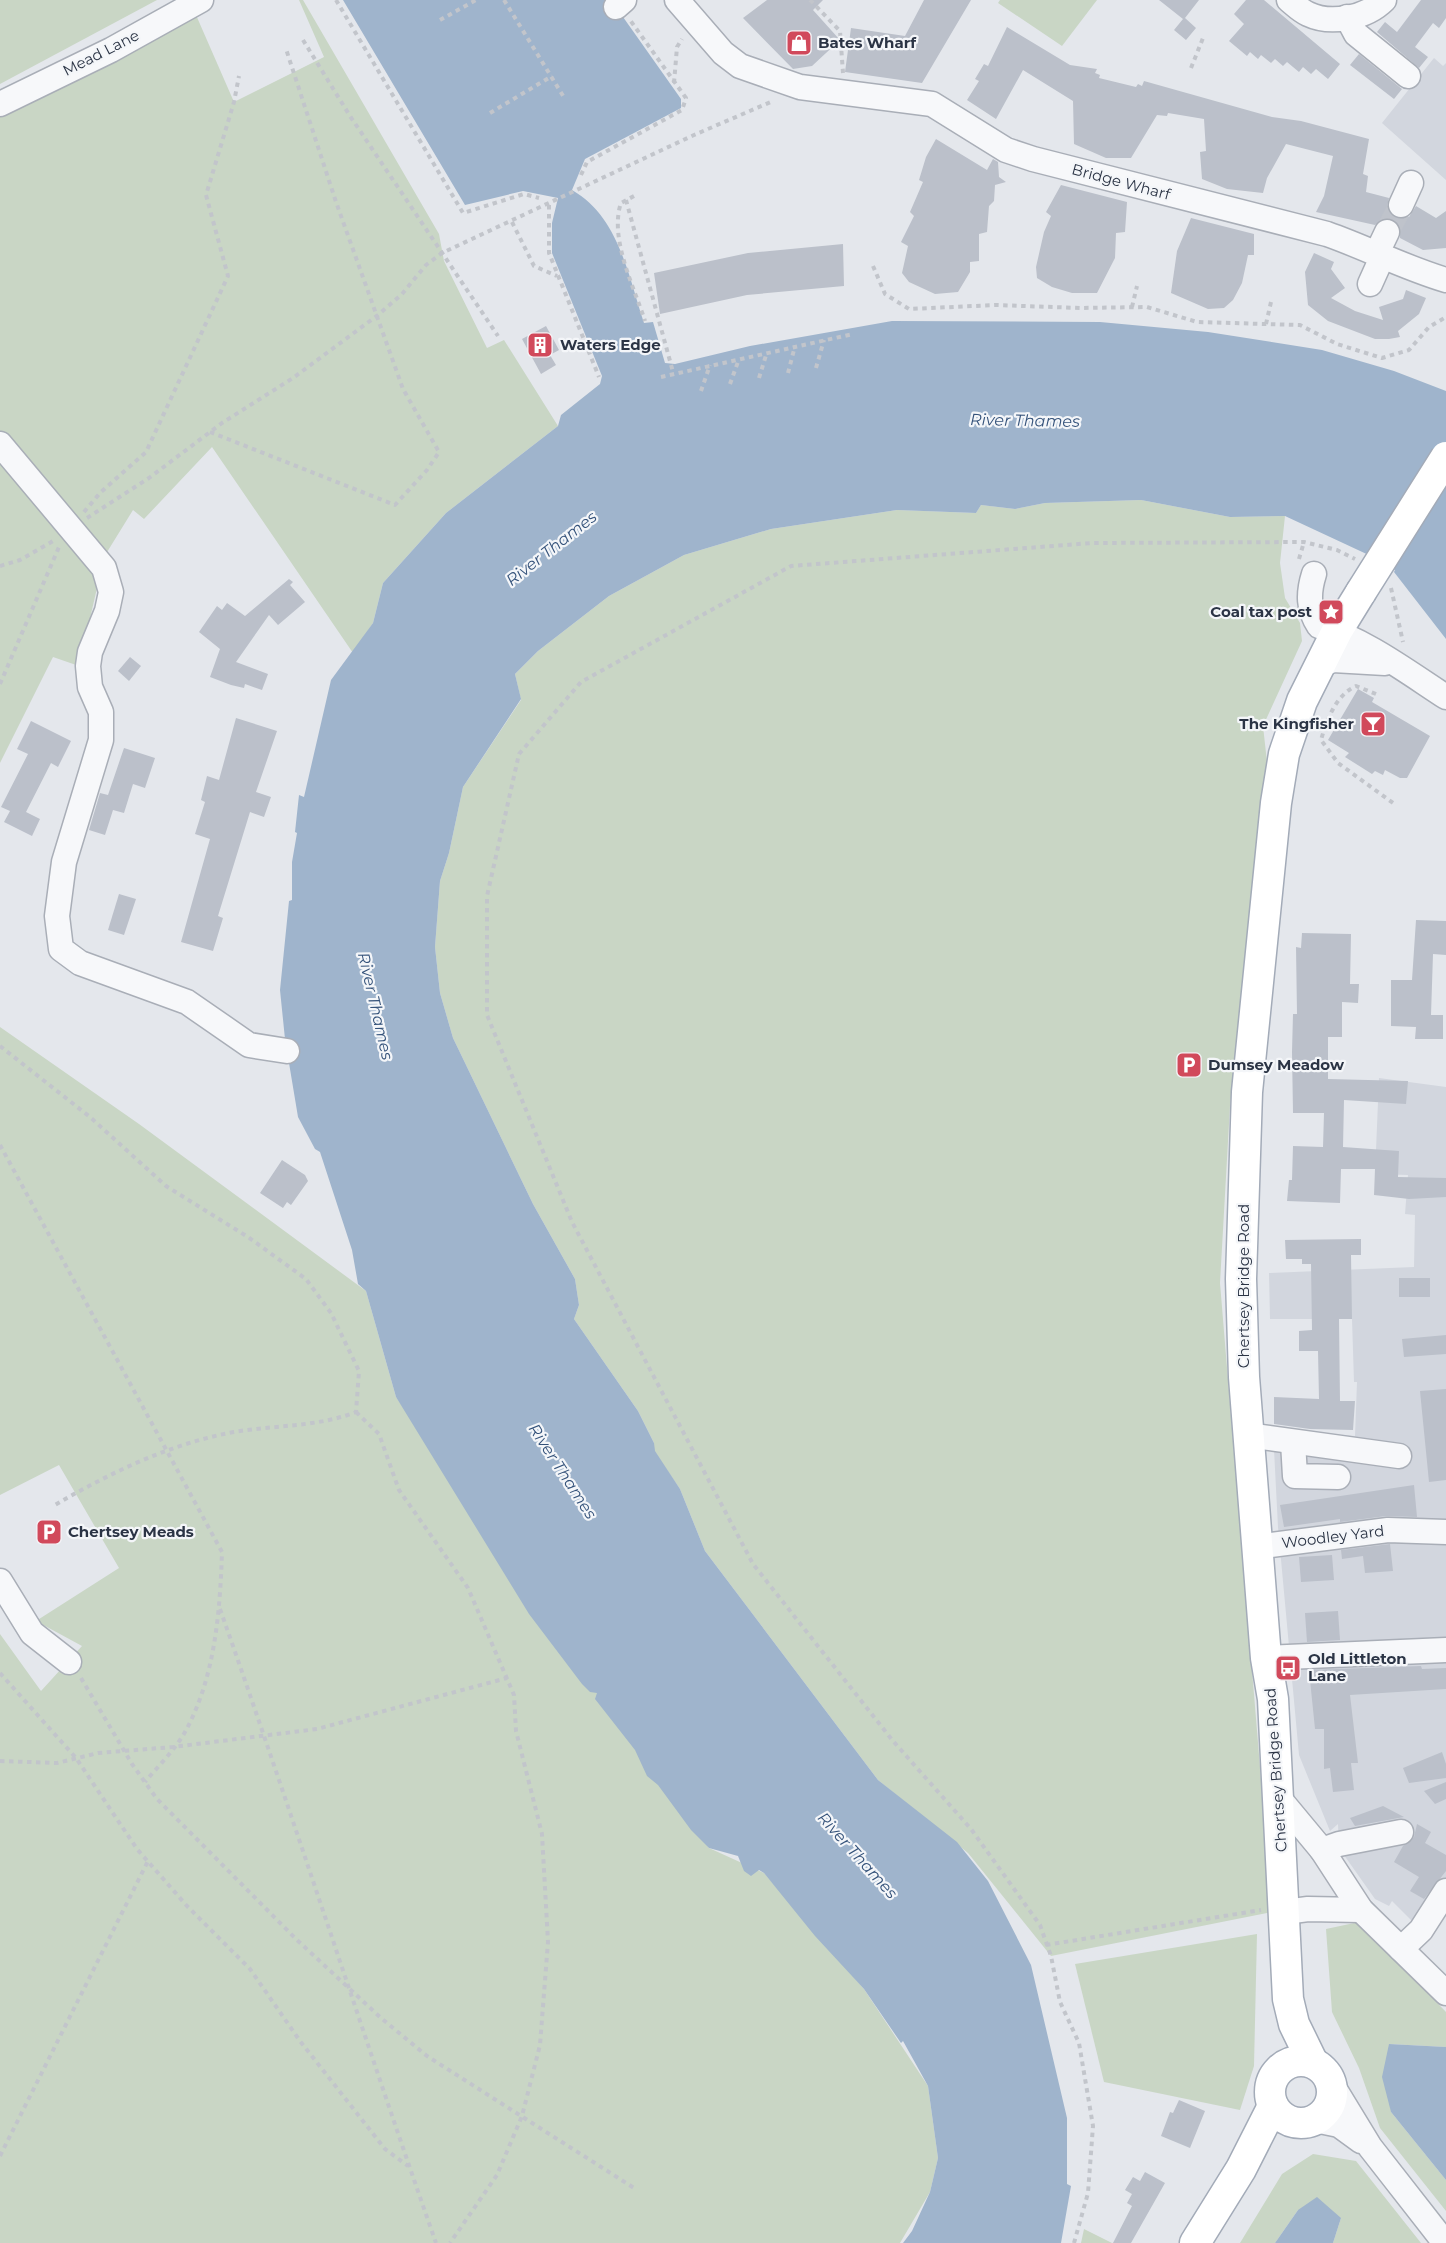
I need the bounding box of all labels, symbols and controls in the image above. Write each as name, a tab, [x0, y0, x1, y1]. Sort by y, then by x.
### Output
street label: Mead Lane	[59, 25, 142, 80]
shop icon: Bates Wharf	[784, 28, 814, 58]
place label: Bates Wharf	[818, 33, 917, 52]
street label: Bridge Wharf	[1070, 159, 1173, 204]
building icon: Waters Edge	[525, 330, 555, 360]
place label: Waters Edge	[560, 335, 661, 354]
water label: River Thames	[970, 410, 1080, 431]
water label: River Thames	[502, 507, 601, 590]
place icon: Coal tax post	[1316, 597, 1346, 627]
place label: Coal tax post	[1210, 602, 1312, 621]
bar icon: The Kingfisher	[1358, 709, 1388, 739]
place label: The Kingfisher	[1239, 714, 1355, 733]
water label: River Thames	[354, 950, 397, 1062]
parking icon: Dumsey Meadow	[1174, 1050, 1204, 1080]
place label: Dumsey Meadow	[1208, 1055, 1345, 1074]
street label: Chertsey Bridge Road	[1234, 1204, 1253, 1368]
water label: River Thames	[525, 1420, 601, 1523]
parking icon: Chertsey Meads	[34, 1517, 64, 1547]
street label: Woodley Yard	[1281, 1521, 1385, 1552]
place label: Chertsey Meads	[68, 1522, 194, 1541]
place label: Old Littleton Lane	[1308, 1649, 1407, 1685]
bus stop icon: Old Littleton Lane	[1273, 1653, 1303, 1683]
street label: Chertsey Bridge Road	[1260, 1687, 1291, 1853]
water label: River Thames	[814, 1808, 902, 1903]

